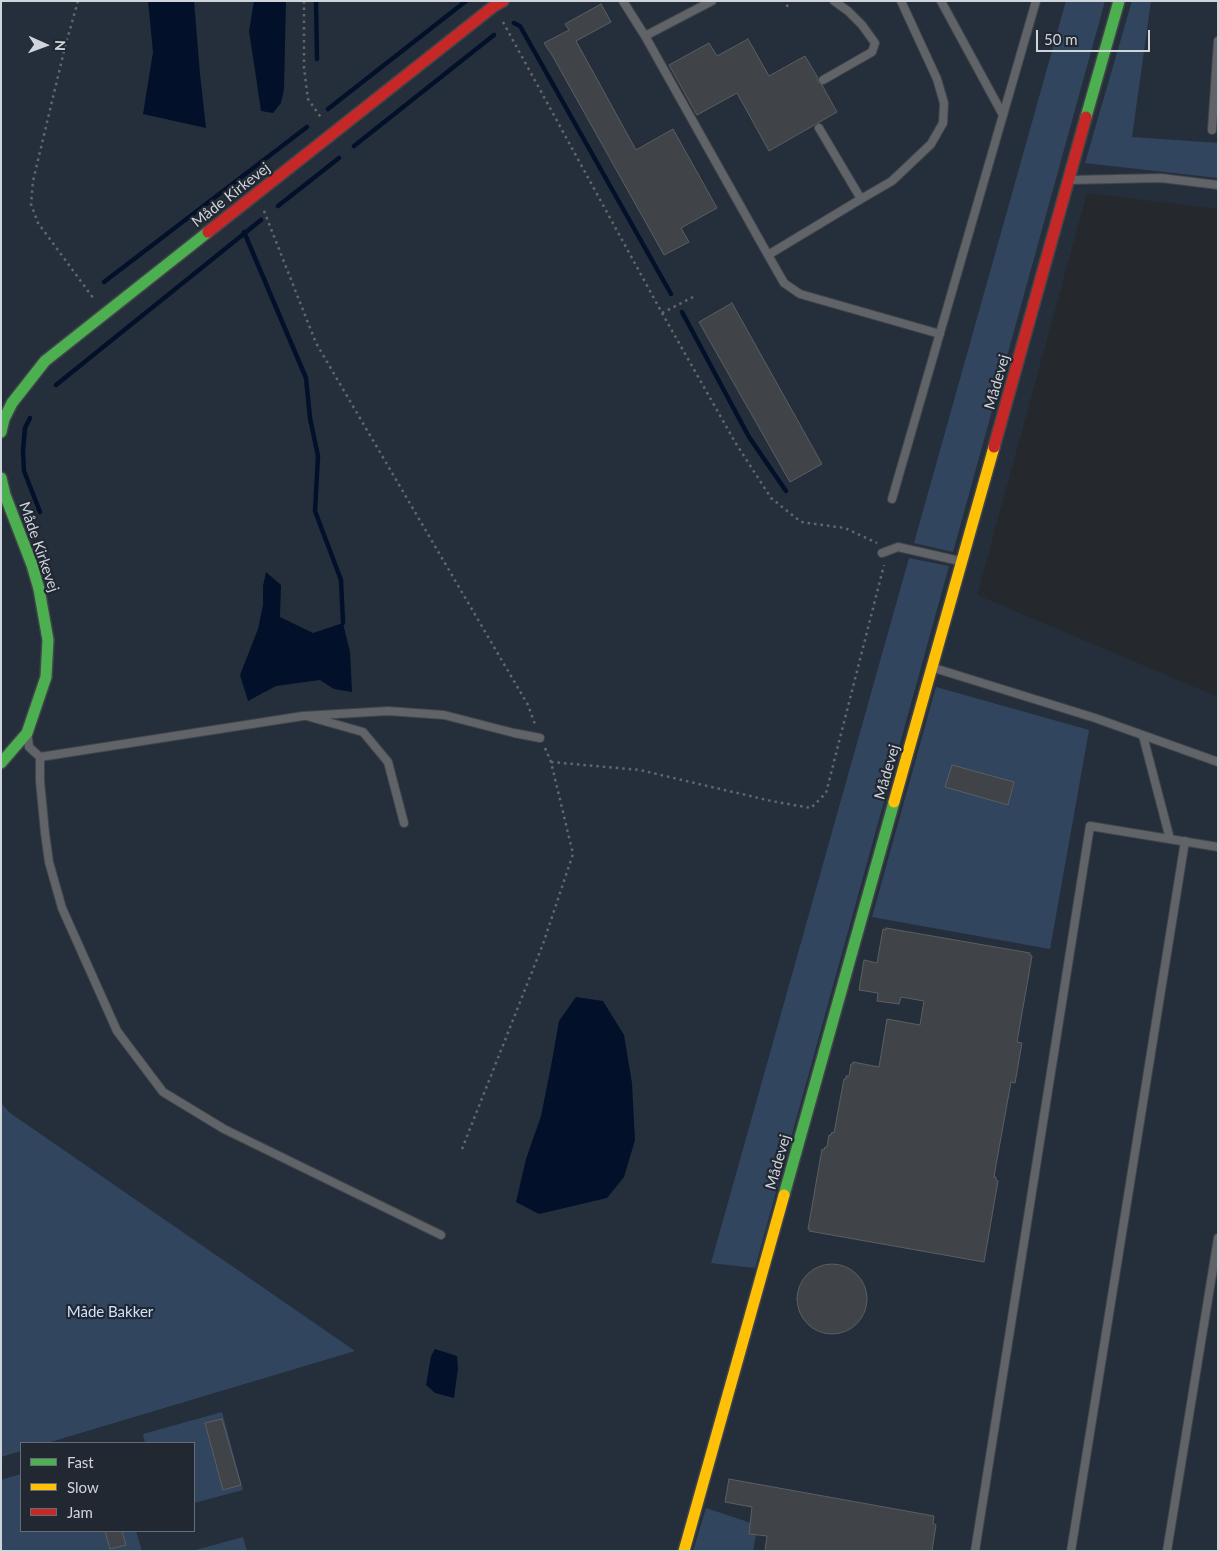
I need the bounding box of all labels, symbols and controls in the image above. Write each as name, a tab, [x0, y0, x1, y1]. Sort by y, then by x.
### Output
north arrow	[20, 20, 70, 70]
scale bar	[1039, 20, 1153, 52]
text: 50 m	[1044, 30, 1078, 48]
text: N	[52, 40, 69, 51]
street label: Måde Kirkevej	[188, 159, 274, 231]
street label: Mådevej	[981, 352, 1013, 412]
street label: Måde Kirkevej	[15, 499, 63, 595]
street label: Mådevej	[871, 742, 903, 802]
street label: Mådevej	[762, 1132, 794, 1192]
park label: Måde Bakker	[67, 1303, 153, 1321]
legend	[20, 1442, 195, 1532]
text: Fast	[67, 1453, 94, 1471]
text: Slow	[67, 1478, 99, 1496]
text: Jam	[67, 1503, 93, 1521]

